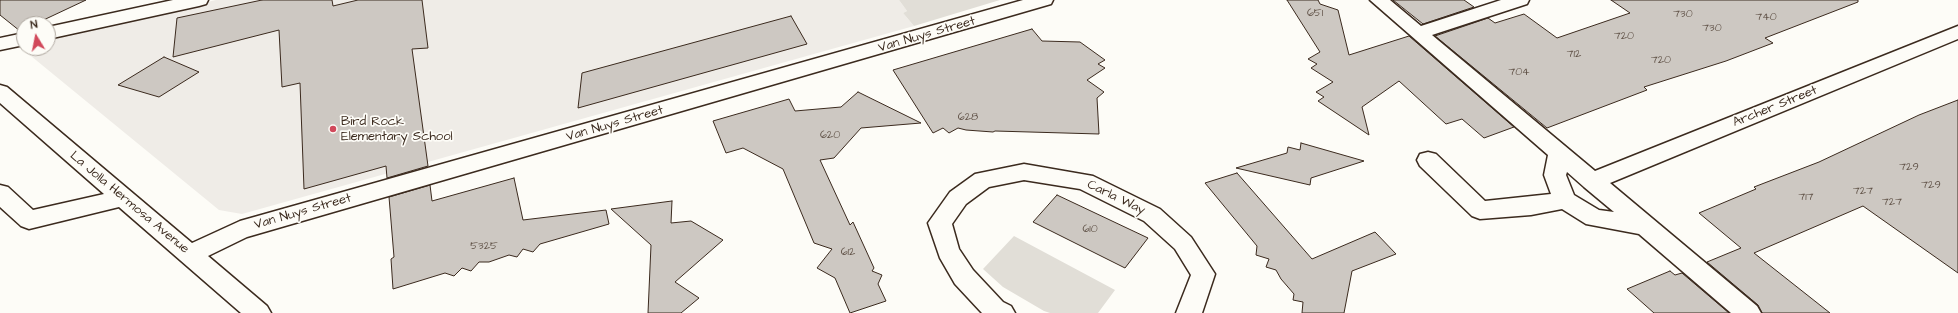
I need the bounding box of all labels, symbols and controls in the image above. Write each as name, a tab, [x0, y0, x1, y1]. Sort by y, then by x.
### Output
house number: 651	[1307, 7, 1323, 21]
house number: 730	[1673, 8, 1693, 22]
house number: 740	[1755, 11, 1777, 25]
street label: Van Nuys Street	[877, 14, 977, 56]
north arrow	[16, 16, 56, 56]
text: N	[29, 17, 39, 33]
house number: 730	[1702, 22, 1722, 36]
house number: 720	[1614, 30, 1634, 44]
house number: 712	[1567, 48, 1581, 62]
house number: 720	[1651, 54, 1671, 68]
house number: 704	[1508, 66, 1530, 80]
street label: Archer Street	[1731, 83, 1819, 131]
street label: Van Nuys Street	[565, 103, 665, 145]
house number: 628	[958, 111, 978, 125]
place label: Bird Rock Elementary School	[341, 114, 452, 145]
marker: Bird Rock Elementary School	[328, 124, 338, 134]
house number: 620	[820, 129, 840, 143]
street label: La Jolla Hermosa Avenue	[66, 148, 192, 258]
house number: 729	[1899, 161, 1919, 175]
street label: Carla Way	[1084, 177, 1148, 219]
house number: 729	[1921, 179, 1941, 193]
house number: 727	[1853, 185, 1873, 199]
street label: Van Nuys Street	[253, 191, 353, 233]
house number: 717	[1799, 191, 1813, 205]
house number: 727	[1882, 196, 1902, 210]
house number: 610	[1082, 223, 1098, 237]
house number: 5325	[470, 240, 498, 254]
house number: 612	[841, 246, 855, 260]

